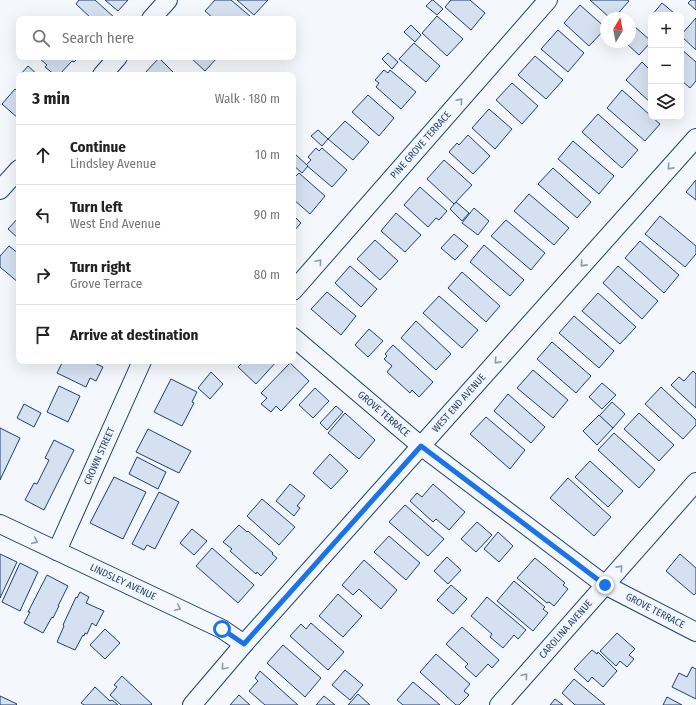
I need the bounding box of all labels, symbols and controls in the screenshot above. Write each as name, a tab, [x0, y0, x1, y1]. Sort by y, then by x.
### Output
north arrow	[600, 12, 636, 48]
map controls	[648, 12, 684, 120]
button: +	[648, 12, 684, 48]
search box	[16, 16, 296, 60]
icon: search	[30, 27, 52, 49]
text: Search here	[62, 29, 134, 47]
button: −	[648, 48, 684, 84]
button: layers	[648, 84, 684, 120]
text: 3 min	[32, 88, 70, 109]
text: Walk · 180 m	[215, 91, 280, 106]
one-way arrow	[455, 98, 463, 106]
street label: PINE GROVE TERRACE	[388, 109, 454, 181]
text: Continue	[70, 138, 126, 156]
icon: ahead	[32, 144, 54, 166]
text: 10 m	[255, 147, 280, 162]
text: Lindsley Avenue	[70, 156, 156, 171]
one-way arrow	[667, 162, 675, 170]
text: Turn left	[70, 198, 123, 216]
icon: left	[32, 204, 54, 226]
text: 90 m	[254, 207, 280, 222]
text: West End Avenue	[70, 216, 161, 231]
text: Turn right	[70, 258, 131, 276]
one-way arrow	[314, 259, 321, 266]
one-way arrow	[581, 259, 588, 267]
icon: right	[32, 264, 54, 286]
text: 80 m	[254, 267, 280, 282]
text: Grove Terrace	[70, 276, 142, 291]
icon: arrive	[32, 324, 54, 346]
text: Arrive at destination	[70, 326, 198, 344]
one-way arrow	[494, 356, 501, 364]
street label: WEST END AVENUE	[430, 371, 489, 435]
street label: GROVE TERRACE	[355, 389, 412, 440]
street label: CROWN STREET	[81, 425, 118, 487]
one-way arrow	[31, 536, 38, 544]
street label: LINDSLEY AVENUE	[88, 561, 158, 603]
one-way arrow	[615, 565, 622, 572]
route end	[596, 576, 614, 594]
street label: GROVE TERRACE	[623, 591, 687, 631]
street label: CAROLINA AVENUE	[537, 597, 595, 661]
one-way arrow	[174, 603, 181, 611]
route start	[213, 620, 231, 638]
one-way arrow	[222, 662, 229, 670]
one-way arrow	[520, 673, 527, 680]

